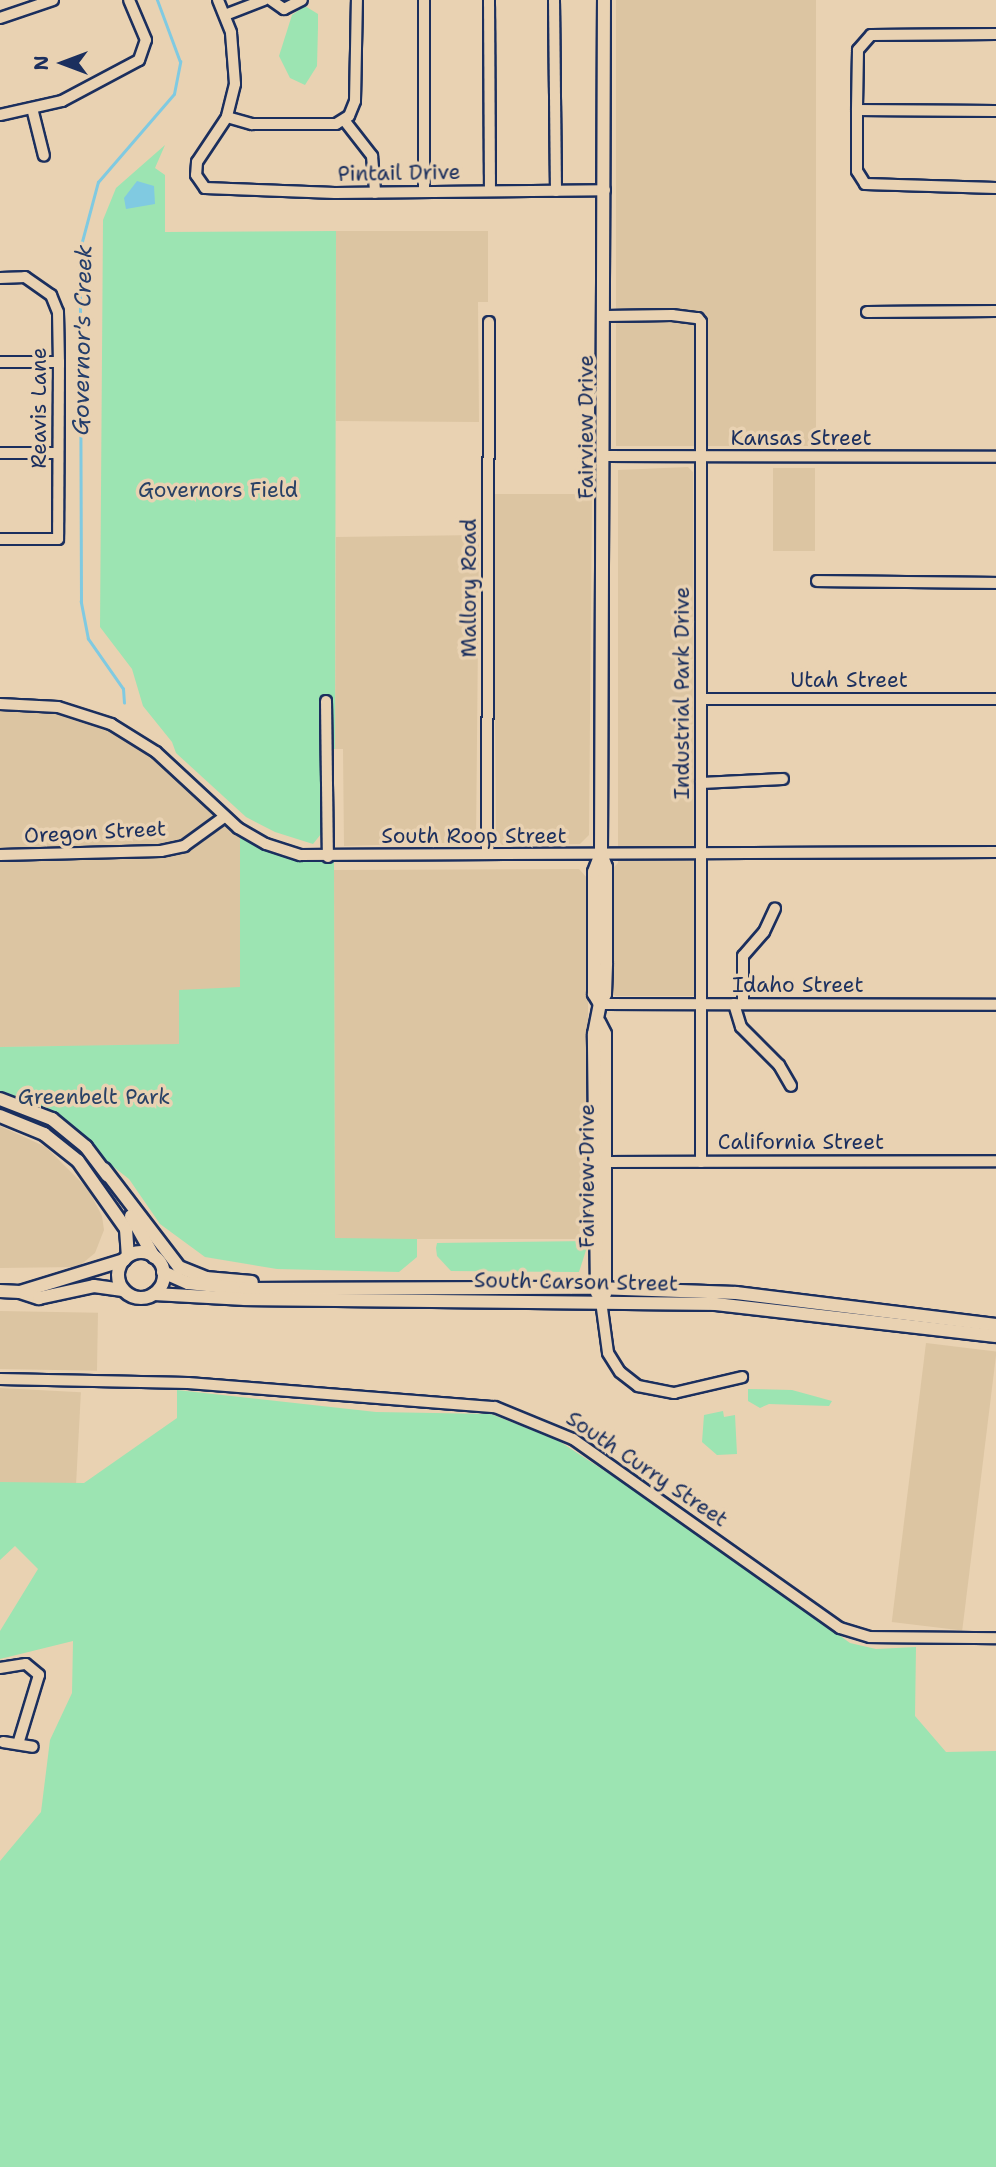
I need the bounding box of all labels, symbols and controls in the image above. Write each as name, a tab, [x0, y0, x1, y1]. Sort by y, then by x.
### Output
north arrow	[28, 28, 98, 98]
text: N	[29, 55, 54, 71]
street label: Pintail Drive	[337, 159, 461, 187]
water label: Governor's Creek	[67, 244, 97, 436]
street label: Reavis Lane	[26, 347, 52, 469]
street label: Fairview Drive	[573, 355, 599, 499]
street label: Kansas Street	[730, 425, 872, 451]
park label: Governors Field	[138, 477, 298, 503]
street label: Mallory Road	[456, 518, 482, 658]
street label: Industrial Park Drive	[669, 587, 695, 799]
street label: Utah Street	[790, 667, 908, 693]
street label: Oregon Street	[23, 816, 167, 848]
street label: South Roop Street	[381, 823, 567, 849]
street label: Idaho Street	[732, 972, 864, 998]
park label: Greenbelt Park	[18, 1084, 170, 1110]
street label: Fairview Drive	[574, 1104, 600, 1248]
street label: California Street	[718, 1129, 884, 1155]
street label: South Carson Street	[474, 1268, 678, 1296]
street label: South Curry Street	[562, 1406, 732, 1532]

